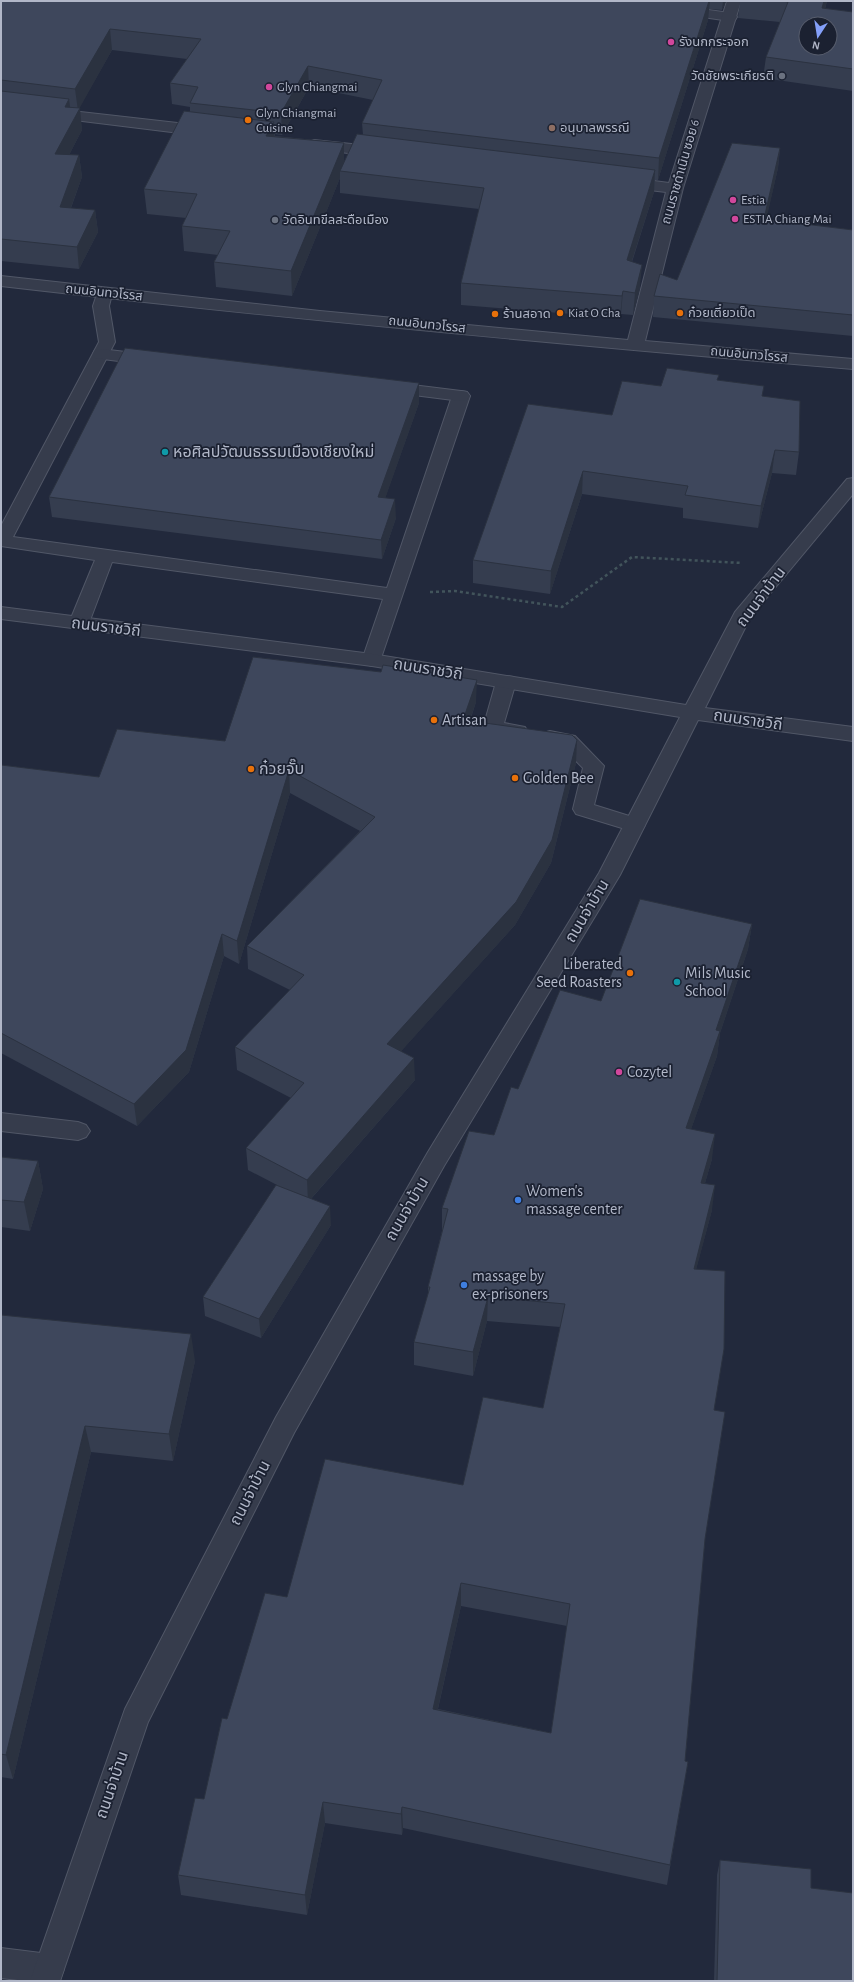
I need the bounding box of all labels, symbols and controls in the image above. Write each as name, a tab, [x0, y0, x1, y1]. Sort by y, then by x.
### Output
north arrow	[798, 16, 838, 56]
place label: รังนกกระจอก	[679, 36, 749, 49]
marker: รังนกกระจอก	[666, 37, 676, 47]
text: N	[811, 39, 821, 51]
place label: วัดชัยพระเกียรติ	[691, 70, 774, 83]
marker: วัดชัยพระเกียรติ	[777, 71, 787, 81]
place label: Glyn Chiangmai	[277, 81, 357, 94]
marker: Glyn Chiangmai	[264, 82, 274, 92]
place label: Glyn Chiangmai Cuisine	[256, 107, 336, 135]
marker: Glyn Chiangmai Cuisine	[243, 115, 253, 125]
street label: ถนนราชดำเนิน ซอย 6	[660, 118, 702, 226]
place label: อนุบาลพรรณี	[560, 122, 630, 135]
marker: อนุบาลพรรณี	[547, 123, 557, 133]
place label: Estia	[741, 194, 765, 207]
marker: Estia	[728, 195, 738, 205]
place label: ESTIA Chiang Mai	[743, 213, 832, 226]
place label: วัดอินทขีลสะดือเมือง	[283, 214, 389, 227]
marker: ESTIA Chiang Mai	[730, 214, 740, 224]
marker: วัดอินทขีลสะดือเมือง	[270, 215, 280, 225]
street label: ถนนอินทวโรรส	[65, 282, 143, 304]
place label: ก๋วยเตี๋ยวเป็ด	[688, 303, 756, 320]
place label: ร้านสอาด	[503, 307, 551, 321]
place label: Kiat O Cha	[568, 307, 620, 320]
marker: Kiat O Cha	[555, 308, 565, 318]
marker: ก๋วยเตี๋ยวเป็ด	[675, 308, 685, 318]
marker: ร้านสอาด	[490, 309, 500, 319]
street label: ถนนอินทวโรรส	[388, 314, 466, 336]
street label: ถนนอินทวโรรส	[710, 345, 788, 365]
place label: หอศิลปวัฒนธรรมเมืองเชียงใหม่	[173, 443, 374, 460]
marker: หอศิลปวัฒนธรรมเมืองเชียงใหม่	[160, 447, 170, 457]
street label: ถนนจ่าบ้าน	[733, 564, 789, 630]
street label: ถนนราชวิถี	[70, 615, 142, 639]
street label: ถนนราชวิถี	[392, 656, 464, 682]
street label: ถนนราชวิถี	[712, 707, 784, 733]
place label: Artisan	[442, 712, 487, 728]
marker: Artisan	[429, 715, 439, 725]
place label: ก๋วยจั๊บ	[259, 758, 304, 777]
marker: ก๋วยจั๊บ	[246, 764, 256, 774]
place label: Golden Bee	[523, 770, 594, 786]
marker: Golden Bee	[510, 773, 520, 783]
street label: ถนนจ่าบ้าน	[561, 876, 612, 945]
place label: Liberated Seed Roasters	[536, 956, 622, 990]
place label: Mils Music School	[685, 965, 750, 999]
marker: Liberated Seed Roasters	[625, 968, 635, 978]
marker: Mils Music School	[672, 977, 682, 987]
place label: Cozytel	[627, 1064, 672, 1081]
marker: Cozytel	[614, 1067, 624, 1077]
street label: ถนนจ่าบ้าน	[382, 1174, 431, 1243]
place label: Women's massage center	[526, 1183, 623, 1217]
marker: Women's massage center	[513, 1195, 523, 1205]
place label: massage by ex-prisoners	[472, 1268, 548, 1302]
marker: massage by ex-prisoners	[459, 1280, 469, 1290]
street label: ถนนจ่าบ้าน	[226, 1458, 273, 1528]
street label: ถนนจ่าบ้าน	[92, 1749, 131, 1821]

